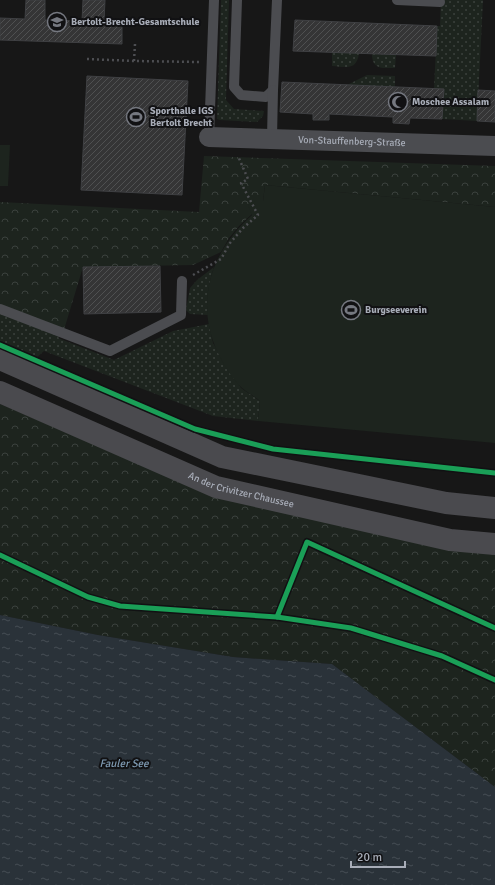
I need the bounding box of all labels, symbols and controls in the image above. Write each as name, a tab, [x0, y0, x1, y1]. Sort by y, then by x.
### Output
school or university icon: Bertolt-Brecht-Gesamtschule	[46, 11, 68, 33]
place label: Bertolt-Brecht-Gesamtschule	[71, 16, 199, 28]
mosque icon: Moschee Assalam	[387, 91, 409, 113]
place label: Moschee Assalam	[412, 96, 489, 108]
place label: Sporthalle IGS Bertolt Brecht	[150, 105, 214, 129]
sports icon: Sporthalle IGS Bertolt Brecht	[125, 106, 147, 128]
street label: Von-Stauffenberg-Straße	[298, 134, 406, 149]
sports icon: Burgseeverein	[340, 299, 362, 321]
place label: Burgseeverein	[365, 304, 428, 316]
street label: An der Crivitzer Chaussee	[186, 470, 295, 510]
water label: Fauler See	[99, 757, 149, 770]
scale bar	[351, 843, 405, 869]
text: 20 m	[357, 850, 382, 865]

